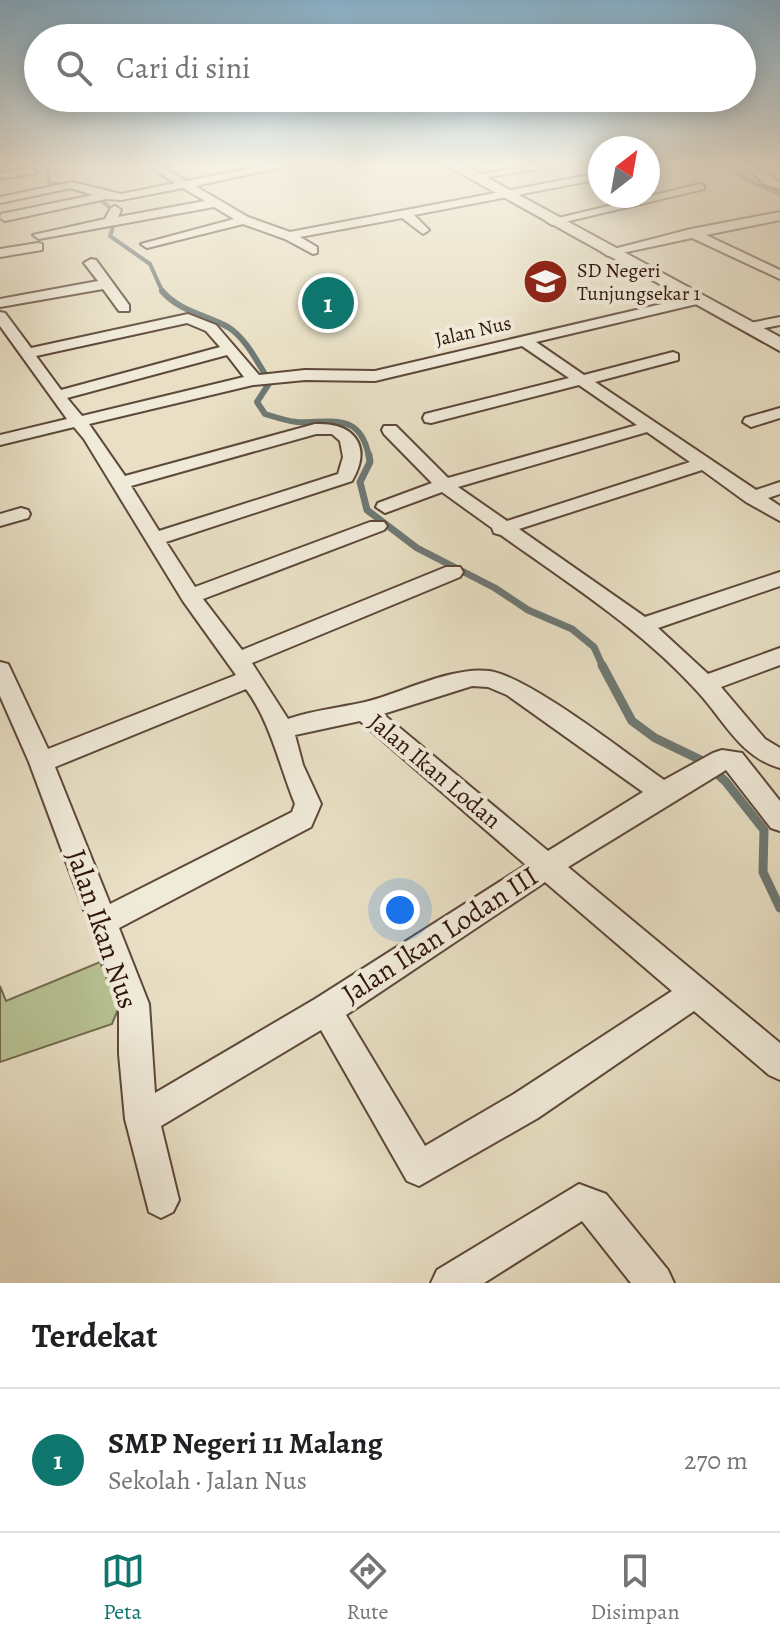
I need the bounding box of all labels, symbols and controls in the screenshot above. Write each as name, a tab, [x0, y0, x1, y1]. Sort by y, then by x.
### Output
search box	[24, 24, 756, 112]
icon: search	[52, 46, 96, 90]
text: Cari di sini	[116, 48, 251, 88]
north arrow	[588, 136, 660, 208]
school or university icon: SD Negeri Tunjungsekar 1	[522, 257, 570, 305]
place label: SD Negeri Tunjungsekar 1	[577, 257, 700, 307]
pin: 1	[302, 273, 354, 333]
street label: Jalan Nus	[432, 309, 514, 353]
street label: Jalan Ikan Lodan	[362, 706, 508, 836]
street label: Jalan Ikan Nus	[57, 844, 147, 1014]
street label: Jalan Ikan Lodan III	[334, 857, 546, 1013]
your location	[380, 890, 420, 930]
text: Terdekat	[32, 1312, 158, 1359]
text: SMP Negeri 11 Malang	[108, 1423, 383, 1463]
text: 1	[53, 1443, 63, 1478]
text: 270 m	[684, 1443, 748, 1478]
text: Sekolah · Jalan Nus	[108, 1463, 307, 1498]
tab: Peta	[101, 1549, 145, 1627]
tab: Rute	[346, 1549, 390, 1627]
tab: Disimpan	[591, 1549, 679, 1627]

